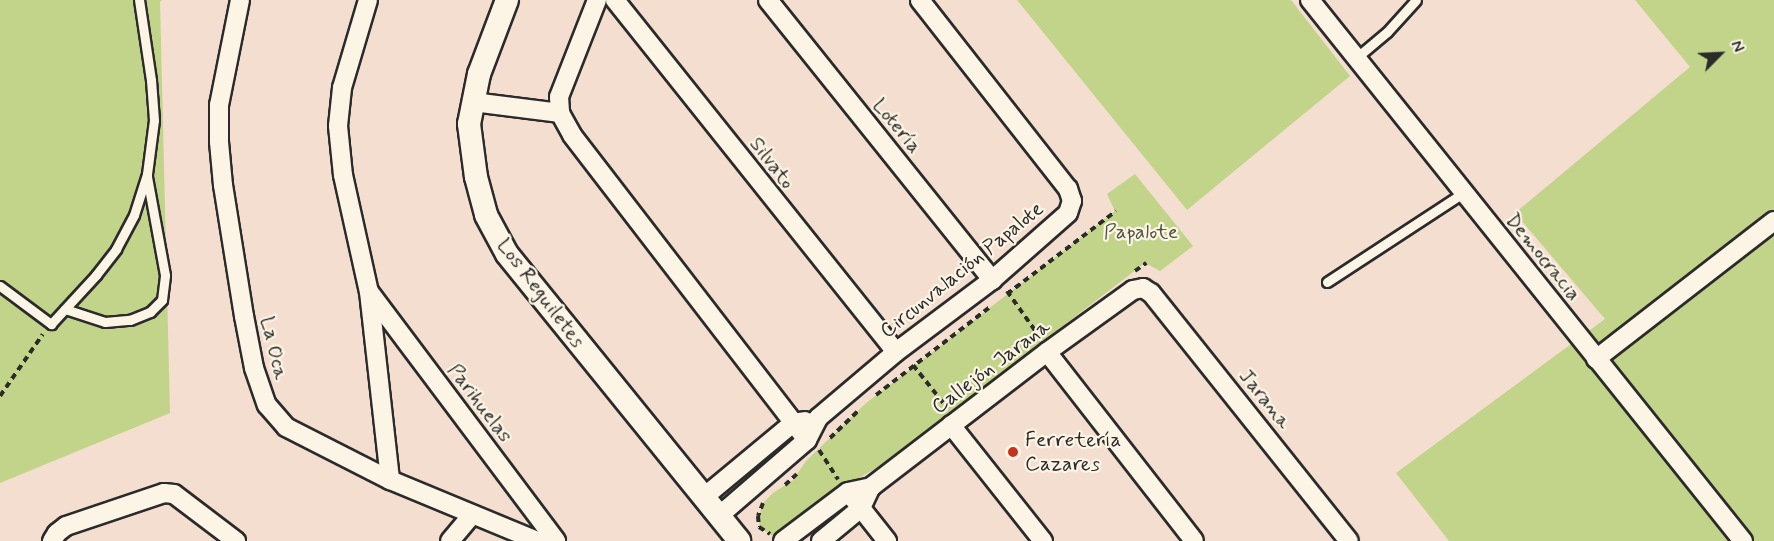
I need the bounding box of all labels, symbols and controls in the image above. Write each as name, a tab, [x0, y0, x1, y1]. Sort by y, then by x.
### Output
north arrow	[1690, 24, 1750, 84]
text: N	[1725, 37, 1749, 56]
street label: Lotería	[867, 93, 927, 159]
street label: Silvato	[744, 132, 800, 194]
street label: Circunvalación Papalote	[874, 195, 1050, 345]
street label: Democracia	[1500, 208, 1586, 306]
park label: Papalote	[1104, 219, 1178, 245]
street label: Los Reguiletes	[493, 235, 589, 351]
street label: Callejón Jarana	[925, 313, 1057, 421]
street label: La Oca	[255, 315, 293, 381]
street label: Parihuelas	[442, 358, 518, 448]
street label: Jarana	[1233, 364, 1297, 434]
place label: Ferretería Cazares	[1025, 427, 1121, 477]
marker: Ferretería Cazares	[1006, 445, 1020, 459]

